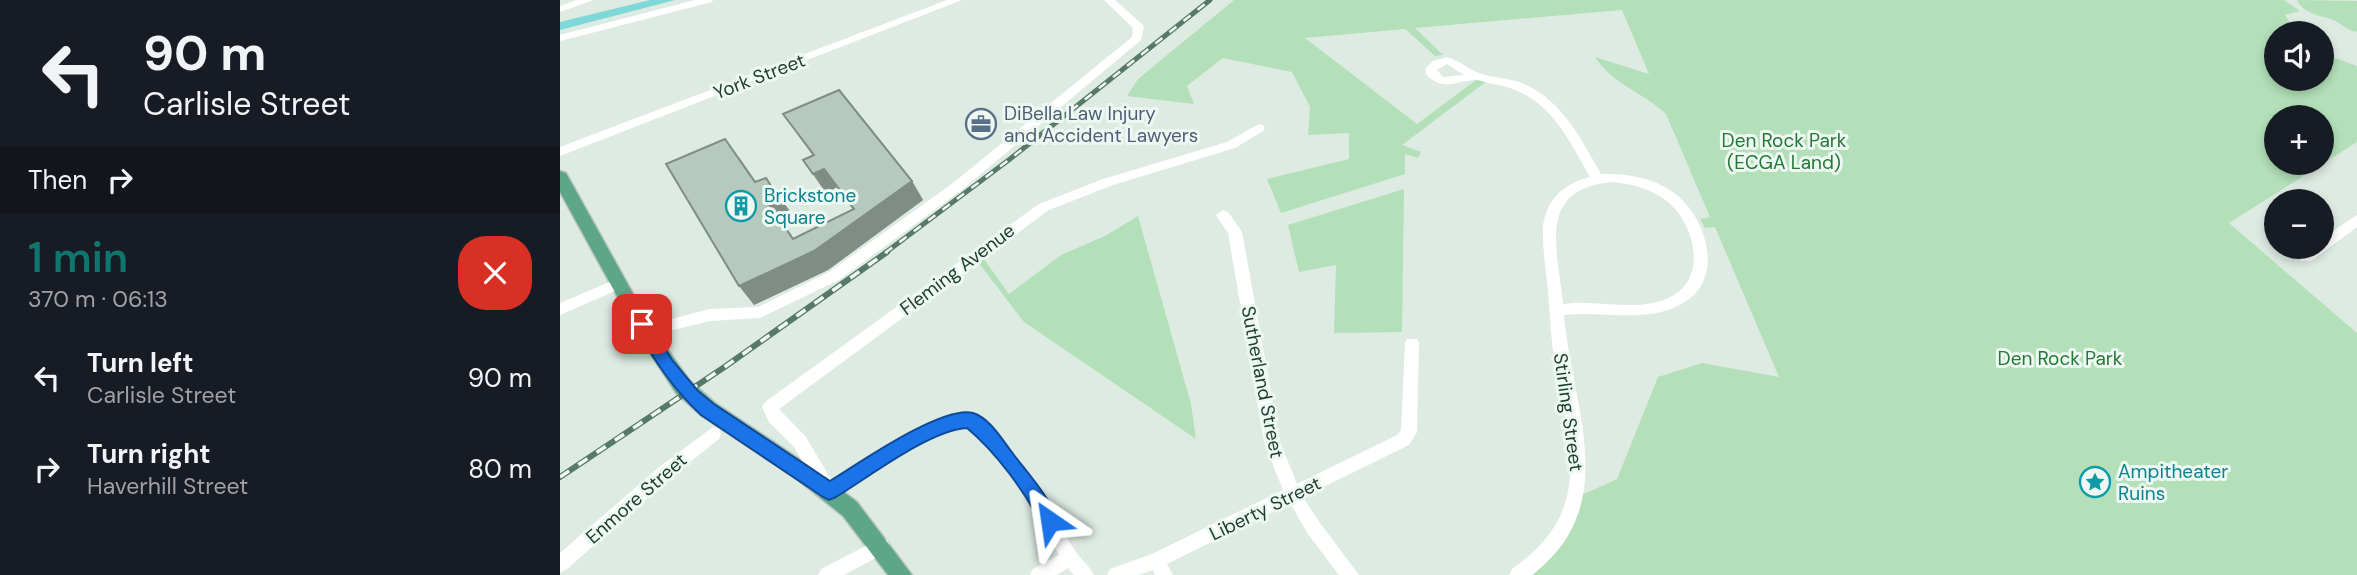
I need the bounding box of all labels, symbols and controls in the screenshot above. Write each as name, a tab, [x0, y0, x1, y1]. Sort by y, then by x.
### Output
text: 90 m	[143, 21, 266, 85]
map controls	[2264, 21, 2334, 259]
button: sound	[2264, 21, 2334, 91]
icon: left	[28, 28, 119, 119]
street label: York Street	[710, 48, 809, 105]
text: Carlisle Street	[143, 83, 351, 125]
place label: DiBella Law Injury and Accident Lawyers	[1004, 101, 1198, 148]
button: +	[2264, 105, 2334, 175]
office icon: DiBella Law Injury and Accident Lawyers	[964, 107, 998, 141]
park label: Den Rock Park (ECGA Land)	[1722, 128, 1847, 175]
icon: right	[101, 161, 139, 199]
text: Then	[28, 163, 87, 197]
place label: Brickstone Square	[764, 183, 856, 230]
building icon: Brickstone Square	[724, 189, 758, 223]
button: −	[2264, 189, 2334, 259]
street label: Fleming Avenue	[895, 218, 1020, 321]
text: 1 min	[28, 230, 128, 285]
button: close	[458, 236, 532, 310]
text: 370 m · 06:13	[28, 284, 168, 314]
pin	[612, 294, 672, 354]
street label: Sutherland Street	[1236, 304, 1290, 460]
icon: arrive	[623, 305, 661, 343]
text: Turn left	[87, 346, 194, 380]
park label: Den Rock Park	[1998, 346, 2123, 371]
street label: Stirling Street	[1548, 351, 1589, 473]
icon: left	[28, 359, 66, 397]
text: 90 m	[468, 361, 532, 395]
text: Carlisle Street	[87, 380, 236, 410]
text: Turn right	[87, 437, 211, 471]
street label: Enmore Street	[581, 448, 692, 549]
icon: right	[28, 450, 66, 488]
text: 80 m	[468, 452, 532, 486]
place label: Ampitheater Ruins	[2118, 459, 2228, 506]
place icon: Ampitheater Ruins	[2078, 465, 2112, 499]
text: Haverhill Street	[87, 471, 248, 501]
street label: Liberty Street	[1205, 471, 1325, 546]
position arrow	[1013, 484, 1087, 558]

